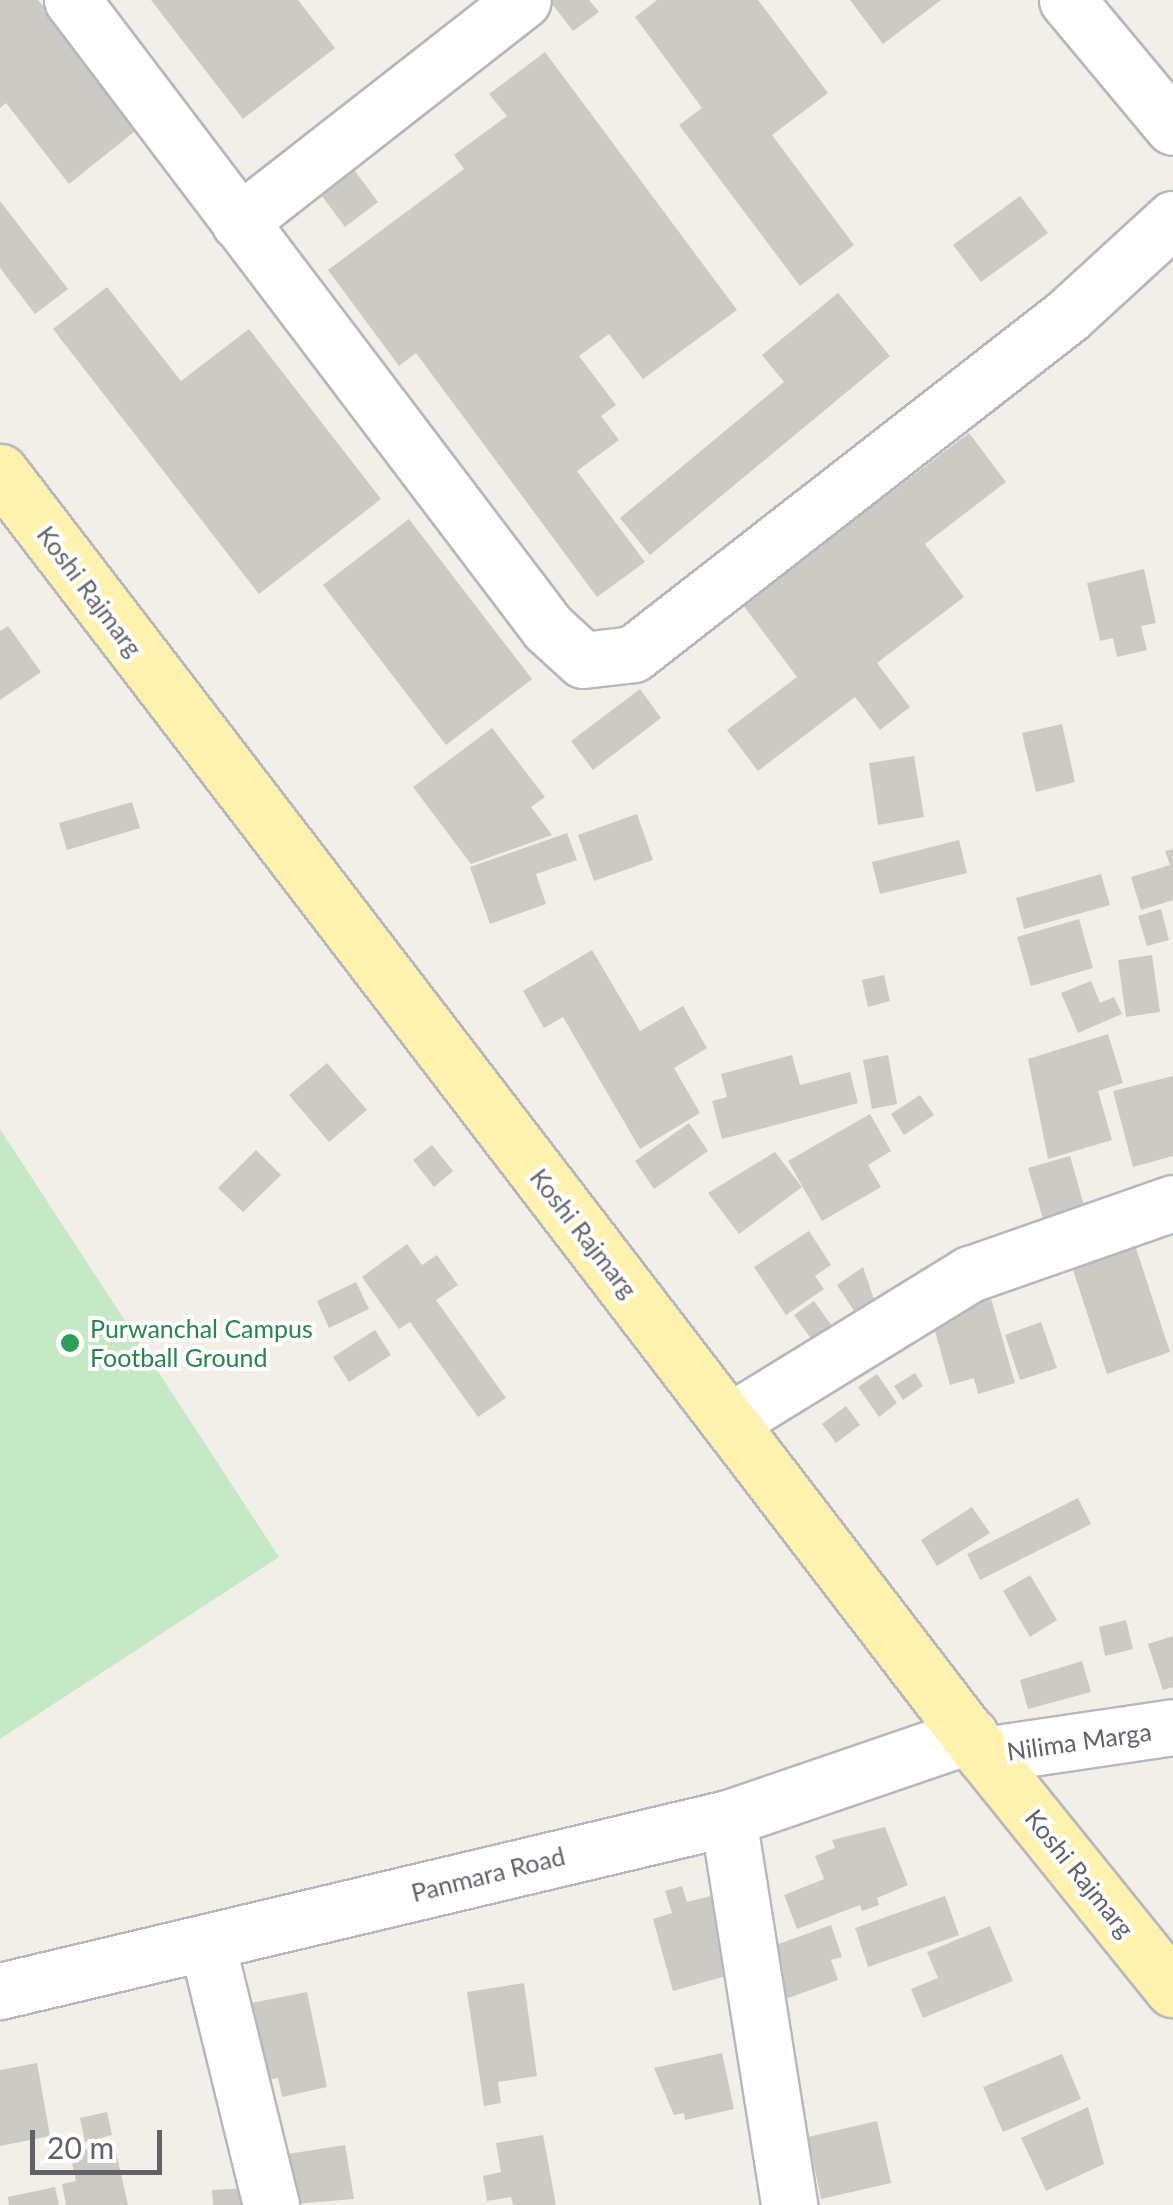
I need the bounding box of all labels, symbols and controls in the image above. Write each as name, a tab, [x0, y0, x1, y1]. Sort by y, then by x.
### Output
street label: Koshi Rajmarg	[31, 520, 149, 662]
street label: Koshi Rajmarg	[524, 1162, 644, 1304]
place label: Purwanchal Campus Football Ground	[90, 1314, 313, 1373]
marker: Purwanchal Campus Football Ground	[59, 1332, 81, 1354]
street label: Nilima Marga	[1005, 1716, 1153, 1766]
street label: Koshi Rajmarg	[1019, 1803, 1141, 1943]
street label: Panmara Road	[408, 1840, 568, 1908]
scale bar	[35, 2110, 168, 2172]
text: 20 m	[47, 2129, 114, 2165]

